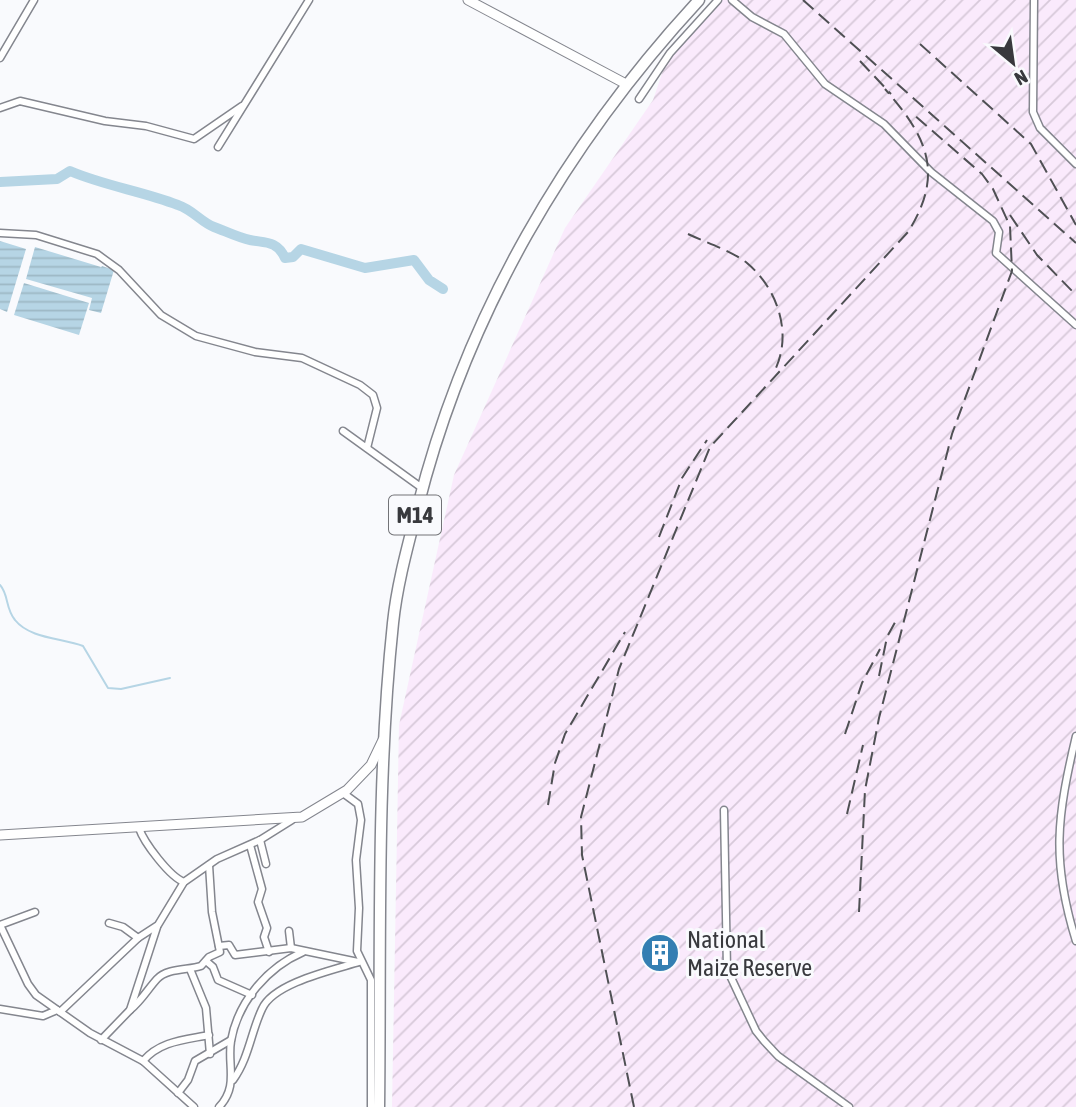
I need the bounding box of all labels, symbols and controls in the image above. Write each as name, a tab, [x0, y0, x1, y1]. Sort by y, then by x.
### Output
north arrow	[978, 28, 1048, 98]
text: N	[1011, 66, 1031, 90]
road number: M14	[389, 495, 441, 534]
place label: National Maize Reserve	[687, 926, 812, 981]
building icon: National Maize Reserve	[639, 932, 681, 974]

